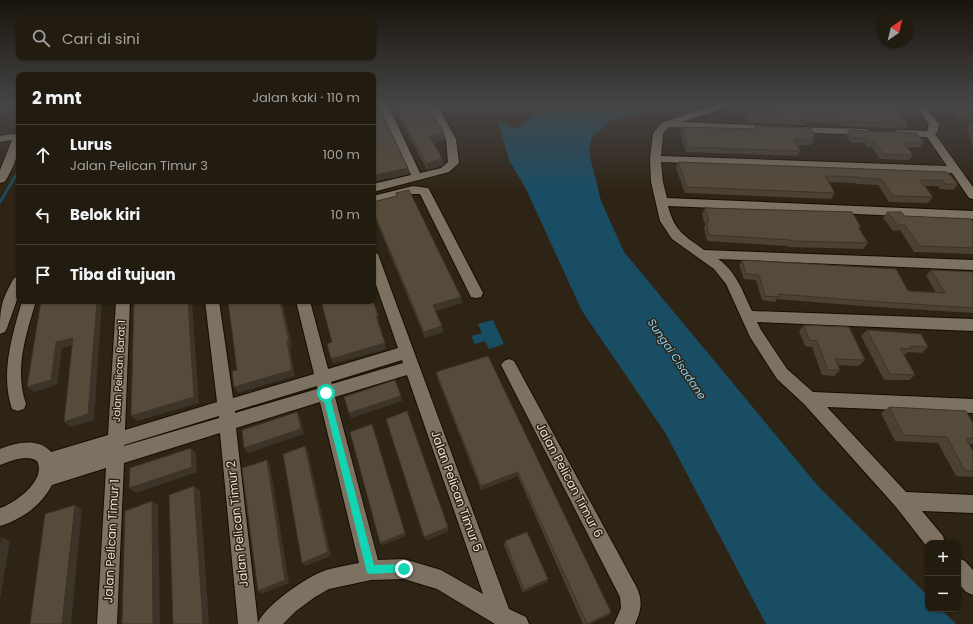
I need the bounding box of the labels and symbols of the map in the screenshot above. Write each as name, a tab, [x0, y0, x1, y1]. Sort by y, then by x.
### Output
north arrow	[877, 12, 913, 48]
water label: Sungai Cisadane	[644, 315, 710, 403]
street label: Jalan Pelican Barat 1	[109, 320, 129, 422]
route start	[317, 384, 335, 402]
street label: Jalan Pelican Timur 6	[533, 420, 607, 540]
street label: Jalan Pelican Timur 5	[427, 428, 487, 554]
street label: Jalan Pelican Timur 2	[222, 460, 252, 588]
street label: Jalan Pelican Timur 1	[99, 479, 123, 603]
route end	[395, 560, 413, 578]

